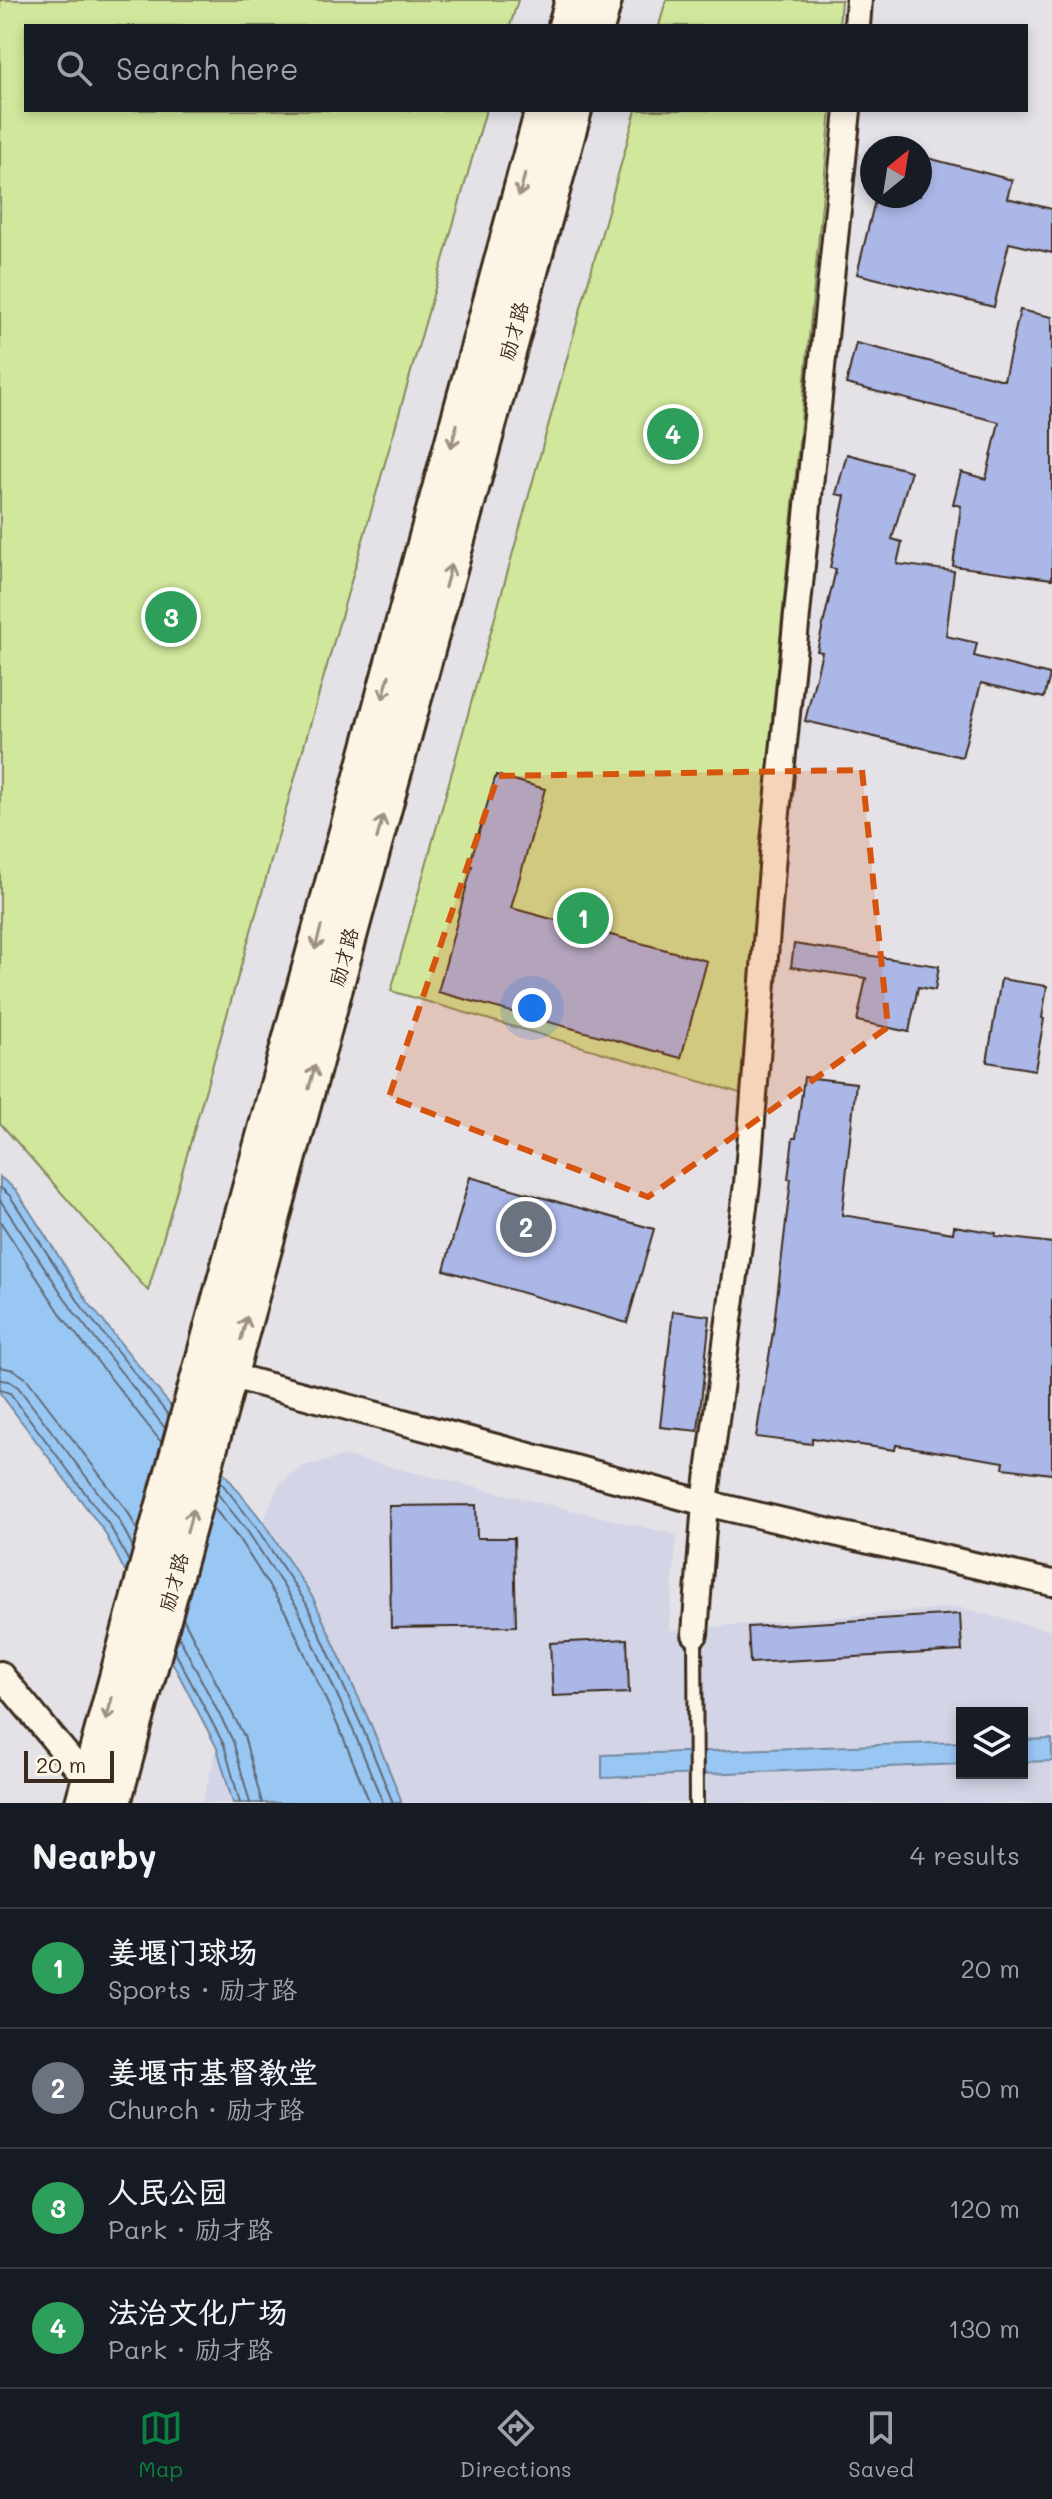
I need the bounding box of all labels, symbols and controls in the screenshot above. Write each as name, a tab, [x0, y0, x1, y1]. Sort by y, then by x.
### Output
search box	[24, 24, 1028, 112]
icon: search	[52, 46, 96, 90]
text: Search here	[116, 48, 299, 88]
north arrow	[860, 136, 932, 208]
one-way arrow	[514, 172, 529, 198]
street label: 励才路	[493, 297, 534, 363]
pin: 4	[647, 404, 699, 464]
one-way arrow	[446, 423, 461, 449]
one-way arrow	[441, 563, 456, 589]
pin: 3	[145, 587, 197, 647]
one-way arrow	[378, 674, 393, 700]
one-way arrow	[373, 814, 388, 840]
pin: 1	[557, 888, 609, 948]
street label: 励才路	[323, 923, 364, 989]
one-way arrow	[309, 924, 324, 950]
your location	[512, 988, 552, 1028]
one-way arrow	[305, 1065, 320, 1091]
pin: 2	[500, 1197, 552, 1257]
one-way arrow	[237, 1316, 252, 1342]
one-way arrow	[184, 1509, 199, 1535]
street label: 励才路	[153, 1548, 194, 1614]
one-way arrow	[100, 1696, 115, 1722]
map controls	[956, 1707, 1028, 1779]
button: layers	[956, 1707, 1028, 1779]
scale bar	[24, 1747, 114, 1783]
text: 20 m	[36, 1750, 86, 1779]
text: Nearby	[32, 1833, 157, 1878]
text: 4 results	[910, 1838, 1020, 1872]
text: 姜堰门球场	[108, 1931, 258, 1971]
text: 1	[52, 1951, 64, 1985]
text: 20 m	[960, 1951, 1020, 1985]
text: Sports · 励才路	[108, 1972, 297, 2006]
text: 姜堰市基督教堂	[108, 2051, 318, 2091]
text: 2	[51, 2071, 65, 2105]
text: 50 m	[960, 2071, 1020, 2105]
text: Church · 励才路	[108, 2092, 304, 2126]
text: 人民公园	[108, 2171, 228, 2211]
text: 3	[50, 2191, 66, 2225]
text: 120 m	[949, 2191, 1020, 2225]
text: Park · 励才路	[108, 2212, 273, 2246]
text: 法治文化广场	[108, 2291, 288, 2331]
text: 4	[50, 2311, 66, 2345]
text: 130 m	[948, 2311, 1020, 2345]
text: Park · 励才路	[108, 2332, 273, 2366]
tab: Map	[138, 2406, 183, 2483]
tab: Directions	[460, 2406, 572, 2483]
tab: Saved	[848, 2406, 914, 2483]

